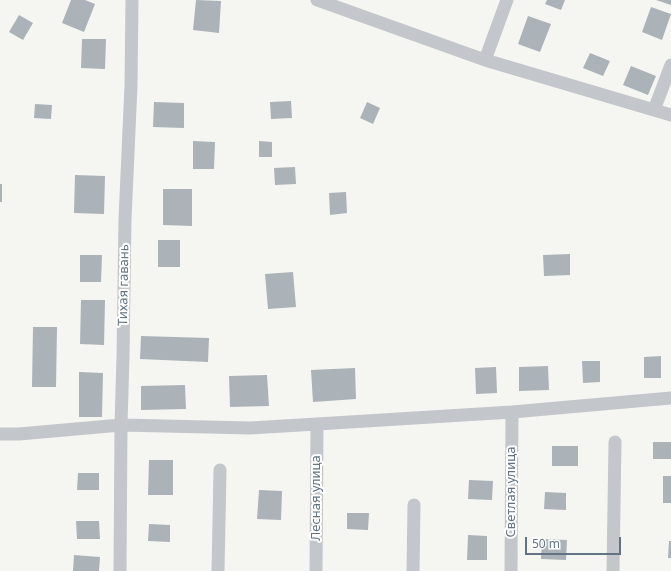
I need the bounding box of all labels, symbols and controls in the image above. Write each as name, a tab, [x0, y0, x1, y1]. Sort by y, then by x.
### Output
street label: Тихая гавань	[115, 244, 133, 326]
street label: Светлая улица	[503, 447, 519, 537]
street label: Лесная улица	[308, 455, 324, 541]
scale bar	[527, 529, 623, 555]
text: 50 m	[532, 535, 560, 552]

